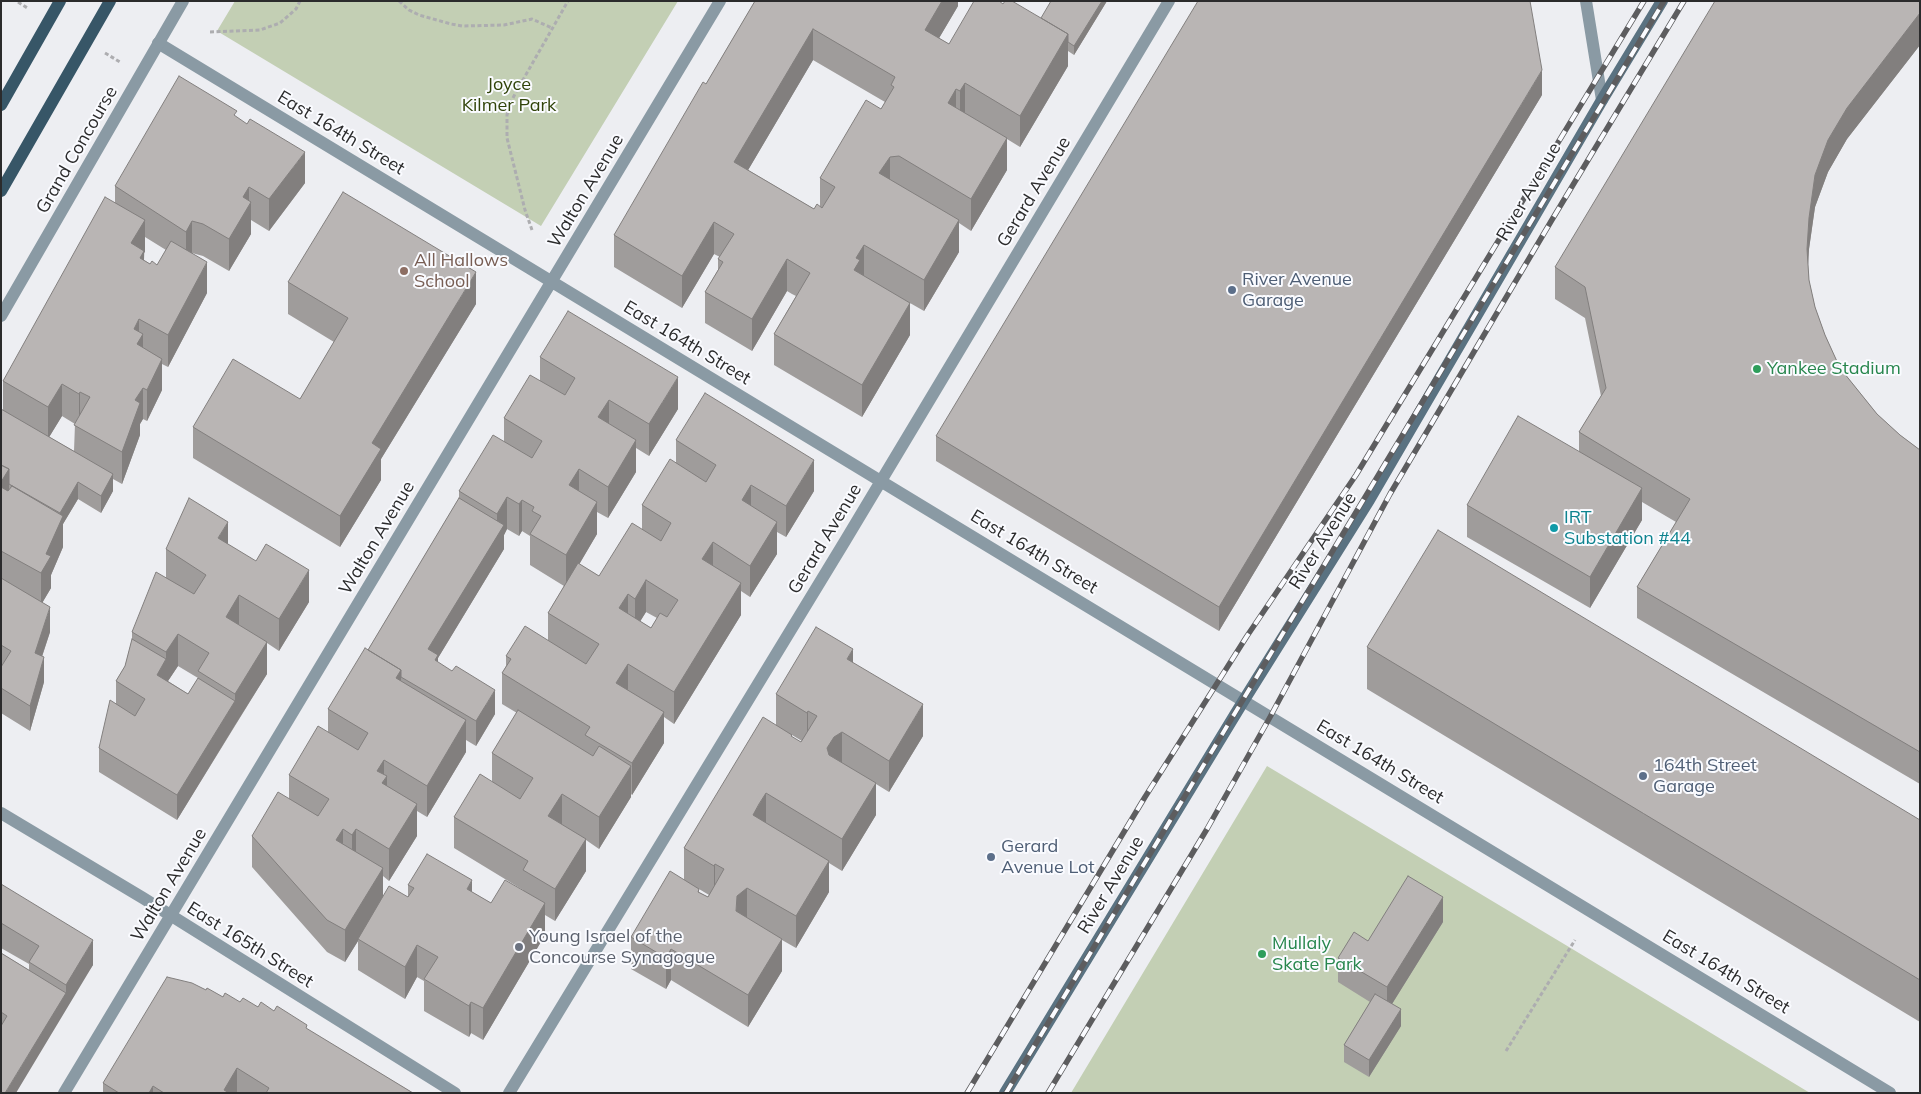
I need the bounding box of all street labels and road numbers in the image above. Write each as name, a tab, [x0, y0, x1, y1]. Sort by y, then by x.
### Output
street label: Grand Concourse	[32, 82, 122, 218]
street label: East 164th Street	[273, 86, 409, 180]
street label: Walton Avenue	[544, 130, 628, 252]
street label: Gerard Avenue	[993, 133, 1075, 251]
street label: River Avenue	[1492, 139, 1566, 245]
street label: East 164th Street	[619, 296, 755, 390]
street label: Walton Avenue	[335, 477, 419, 599]
street label: Gerard Avenue	[784, 480, 866, 598]
street label: River Avenue	[1285, 489, 1361, 593]
street label: East 164th Street	[966, 505, 1102, 599]
street label: East 164th Street	[1312, 715, 1448, 809]
street label: Walton Avenue	[127, 824, 211, 946]
street label: River Avenue	[1073, 832, 1149, 938]
street label: East 165th Street	[183, 897, 317, 993]
street label: East 164th Street	[1658, 925, 1794, 1019]

